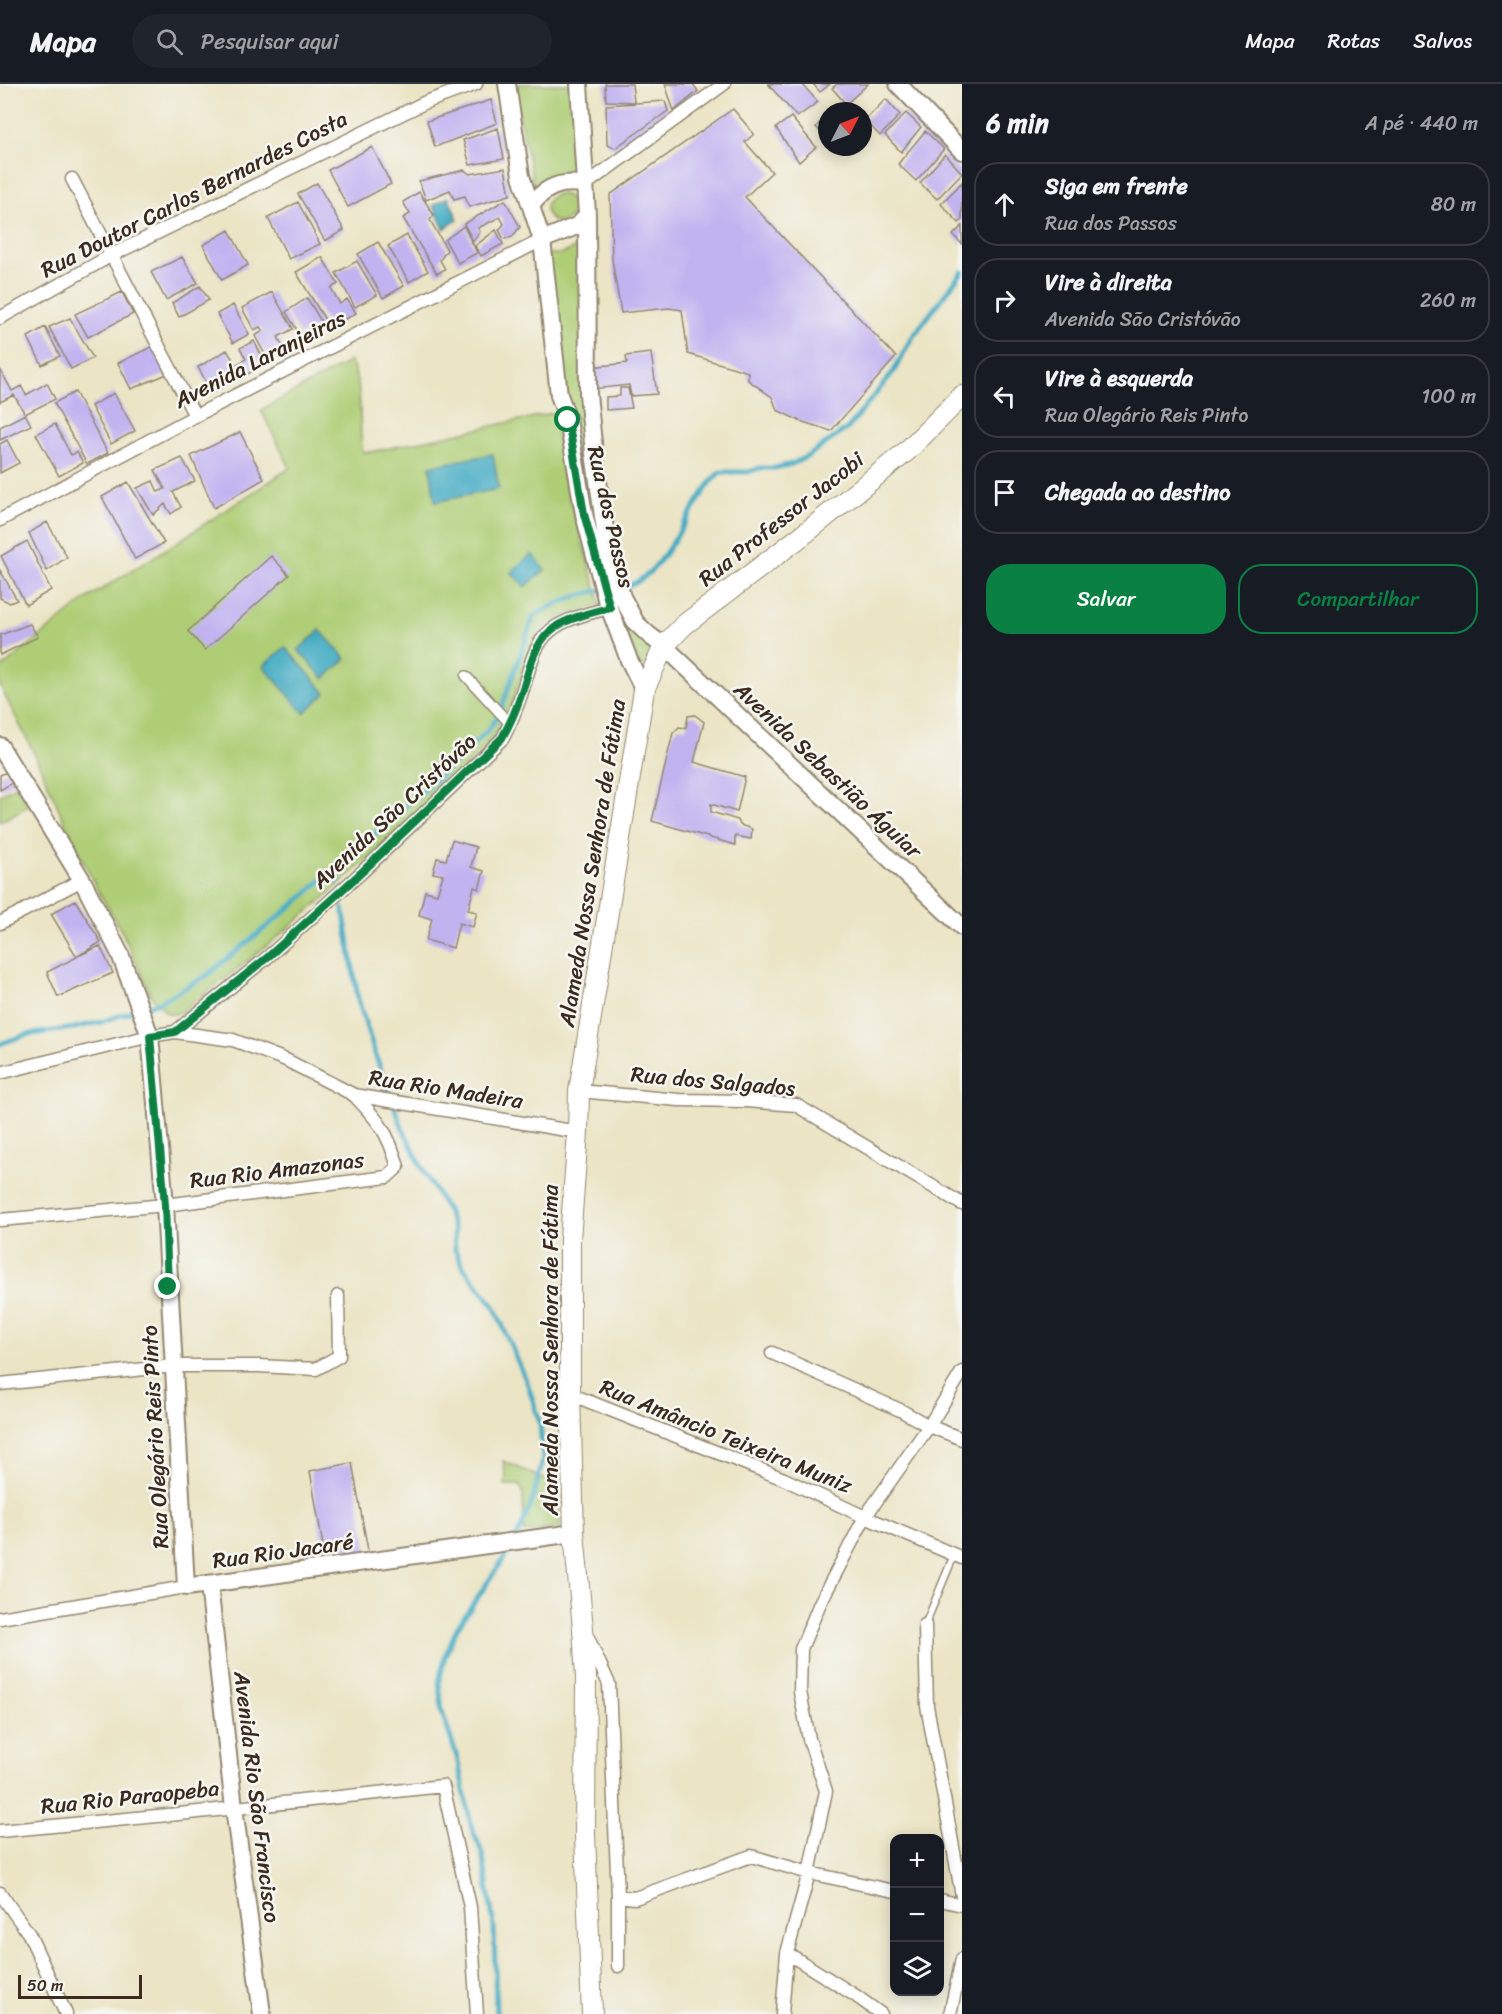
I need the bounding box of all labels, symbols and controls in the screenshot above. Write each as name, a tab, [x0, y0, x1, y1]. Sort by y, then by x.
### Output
search box	[132, 14, 552, 68]
text: Mapa	[30, 17, 96, 66]
text: Pesquisar aqui	[201, 22, 339, 61]
text: Mapa	[1245, 22, 1294, 60]
text: Rotas	[1327, 22, 1380, 60]
text: Salvos	[1413, 22, 1472, 60]
icon: search	[153, 25, 186, 58]
street label: Rua Doutor Carlos Bernardes Costa	[34, 99, 354, 289]
text: 6 min	[986, 100, 1049, 146]
north arrow	[818, 102, 872, 156]
text: A pé · 440 m	[1365, 106, 1478, 141]
text: Siga em frente	[1045, 167, 1188, 206]
text: 80 m	[1431, 187, 1476, 222]
icon: ahead	[988, 188, 1021, 221]
text: Rua dos Passos	[1045, 206, 1177, 241]
text: Vire à direita	[1045, 263, 1172, 302]
text: 260 m	[1420, 283, 1476, 318]
icon: right	[988, 284, 1021, 317]
street label: Avenida Laranjeiras	[166, 298, 354, 420]
text: Avenida São Cristóvão	[1045, 302, 1241, 337]
text: Vire à esquerda	[1045, 359, 1193, 398]
text: 100 m	[1422, 379, 1476, 414]
icon: left	[988, 380, 1021, 413]
text: Rua Olegário Reis Pinto	[1045, 398, 1248, 433]
route start	[554, 406, 580, 432]
street label: Rua Professor Jacobi	[689, 441, 873, 597]
street label: Rua dos Passos	[576, 442, 647, 593]
text: Chegada ao destino	[1045, 473, 1230, 512]
icon: arrive	[988, 476, 1021, 509]
button: Salvar	[986, 564, 1226, 634]
button: Compartilhar	[1238, 564, 1478, 634]
street label: Avenida Sebastião Águiar	[724, 671, 933, 870]
street label: Alameda Nossa Senhora de Fátima	[547, 695, 637, 1031]
street label: Avenida São Cristóvão	[301, 723, 486, 899]
street label: Rua dos Salgados	[629, 1054, 797, 1108]
street label: Rua Rio Madeira	[366, 1058, 527, 1121]
street label: Rua Rio Amazonas	[188, 1140, 367, 1200]
street label: Alameda Nossa Senhora de Fátima	[531, 1183, 570, 1517]
route end	[154, 1273, 180, 1299]
street label: Rua Olegário Reis Pinto	[130, 1324, 180, 1550]
street label: Rua Amâncio Teixeira Muniz	[594, 1367, 859, 1505]
street label: Rua Rio Jacaré	[210, 1522, 356, 1580]
street label: Avenida Rio São Francisco	[222, 1668, 292, 1925]
street label: Rua Rio Paraopeba	[39, 1768, 221, 1826]
map controls	[890, 1834, 944, 1996]
button: +	[890, 1834, 944, 1888]
button: −	[890, 1888, 944, 1942]
button: layers	[890, 1942, 944, 1996]
text: 50 m	[27, 1971, 63, 2000]
scale bar	[18, 1972, 142, 2000]

